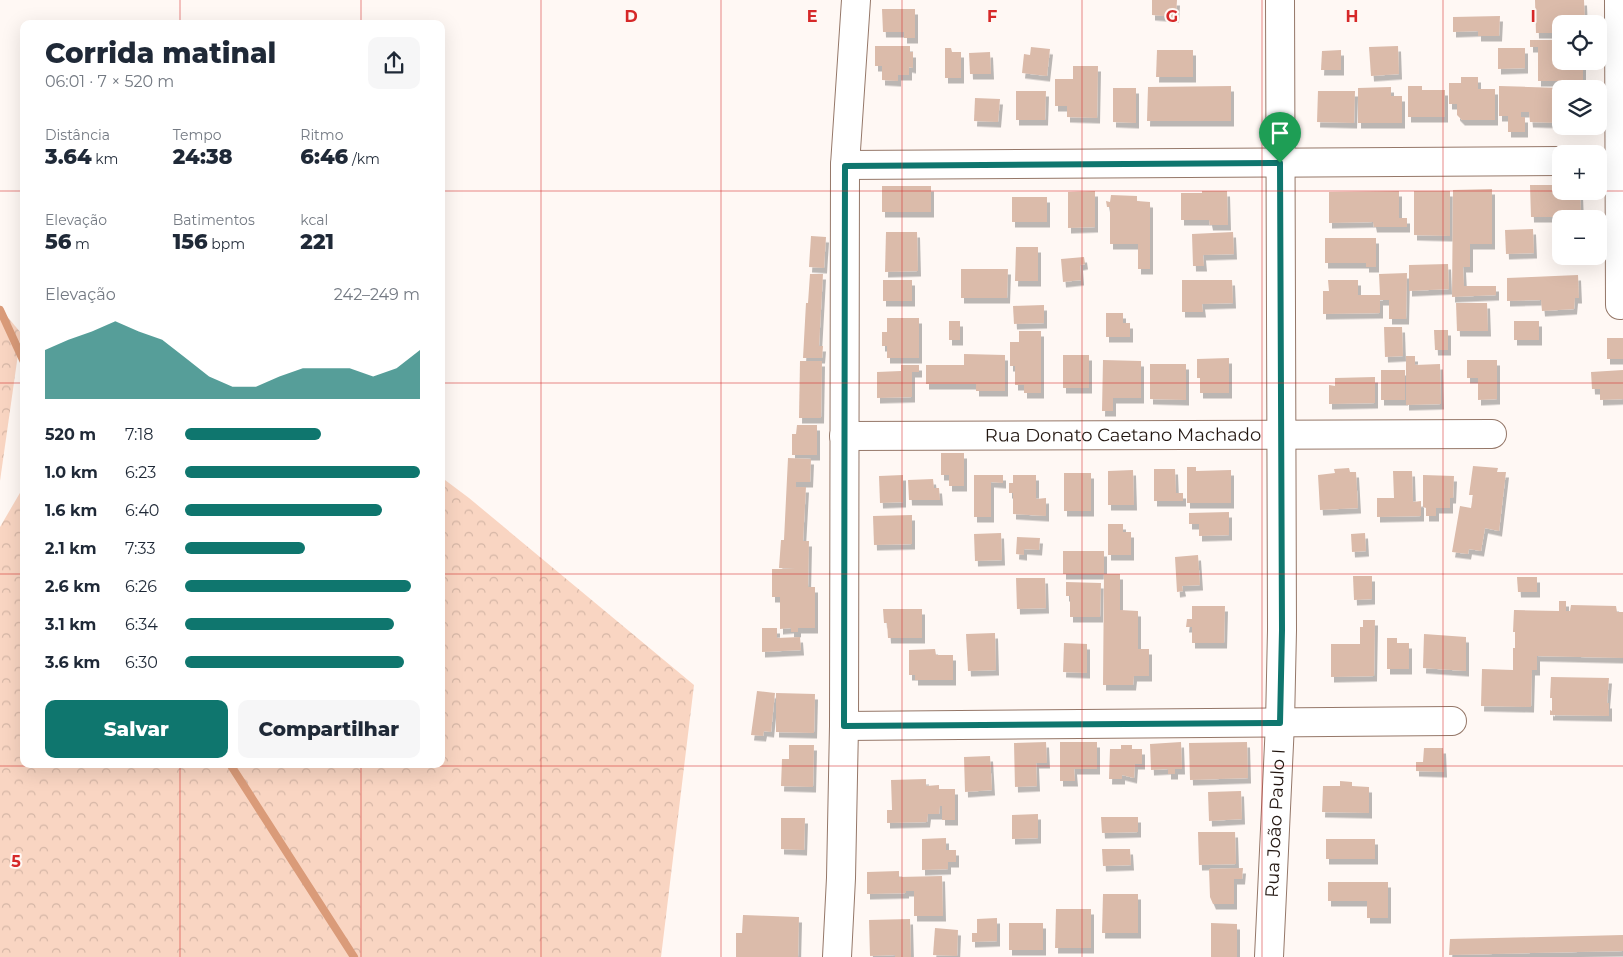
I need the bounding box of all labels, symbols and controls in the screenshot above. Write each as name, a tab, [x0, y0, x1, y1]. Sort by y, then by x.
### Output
text: D	[624, 7, 638, 26]
text: E	[807, 7, 817, 26]
text: F	[987, 7, 997, 26]
text: G	[1166, 7, 1178, 26]
text: H	[1346, 7, 1358, 26]
text: I	[1530, 7, 1536, 26]
map controls	[1552, 15, 1607, 265]
button: locate	[1552, 15, 1607, 70]
text: Corrida matinal	[45, 36, 276, 70]
button: share	[368, 37, 420, 89]
text: 06:01 · 7 × 520 m	[45, 72, 174, 91]
button: layers	[1552, 80, 1607, 135]
pin	[1259, 112, 1301, 163]
icon: arrive	[1266, 119, 1294, 147]
text: Distância	[45, 126, 110, 144]
text: Tempo	[173, 126, 222, 144]
text: Ritmo	[300, 126, 343, 144]
text: 3.64	[45, 144, 92, 169]
text: 24:38	[173, 144, 233, 169]
text: 6:46	[300, 144, 348, 169]
button: +	[1552, 145, 1607, 200]
text: km	[92, 150, 118, 168]
text: /km	[348, 150, 380, 168]
button: −	[1552, 210, 1607, 265]
text: Elevação	[45, 211, 107, 229]
text: Batimentos	[173, 211, 255, 229]
text: kcal	[300, 211, 328, 229]
text: 56	[45, 229, 71, 254]
text: 156	[173, 229, 208, 254]
text: 221	[300, 229, 334, 254]
text: m	[71, 235, 90, 253]
text: bpm	[208, 235, 245, 253]
text: Elevação	[45, 285, 116, 304]
text: 242–249 m	[334, 285, 420, 304]
street label: Rua Donato Caetano Machado	[985, 424, 1261, 447]
text: 520 m	[45, 425, 96, 444]
text: 7:18	[125, 425, 153, 444]
text: 1.0 km	[45, 463, 98, 482]
text: 6:23	[125, 463, 156, 482]
text: 1.6 km	[45, 501, 97, 520]
text: 6:40	[125, 501, 159, 520]
text: 2.1 km	[45, 539, 97, 558]
text: 7:33	[125, 539, 155, 558]
text: 2.6 km	[45, 577, 101, 596]
text: 6:26	[125, 577, 157, 596]
text: 3.1 km	[45, 615, 96, 634]
text: 6:34	[125, 615, 158, 634]
text: 3.6 km	[45, 653, 100, 672]
text: 6:30	[125, 653, 158, 672]
button: Salvar	[45, 700, 228, 758]
button: Compartilhar	[238, 700, 420, 758]
street label: Rua João Paulo I	[1261, 748, 1290, 898]
text: 5	[11, 852, 21, 871]

